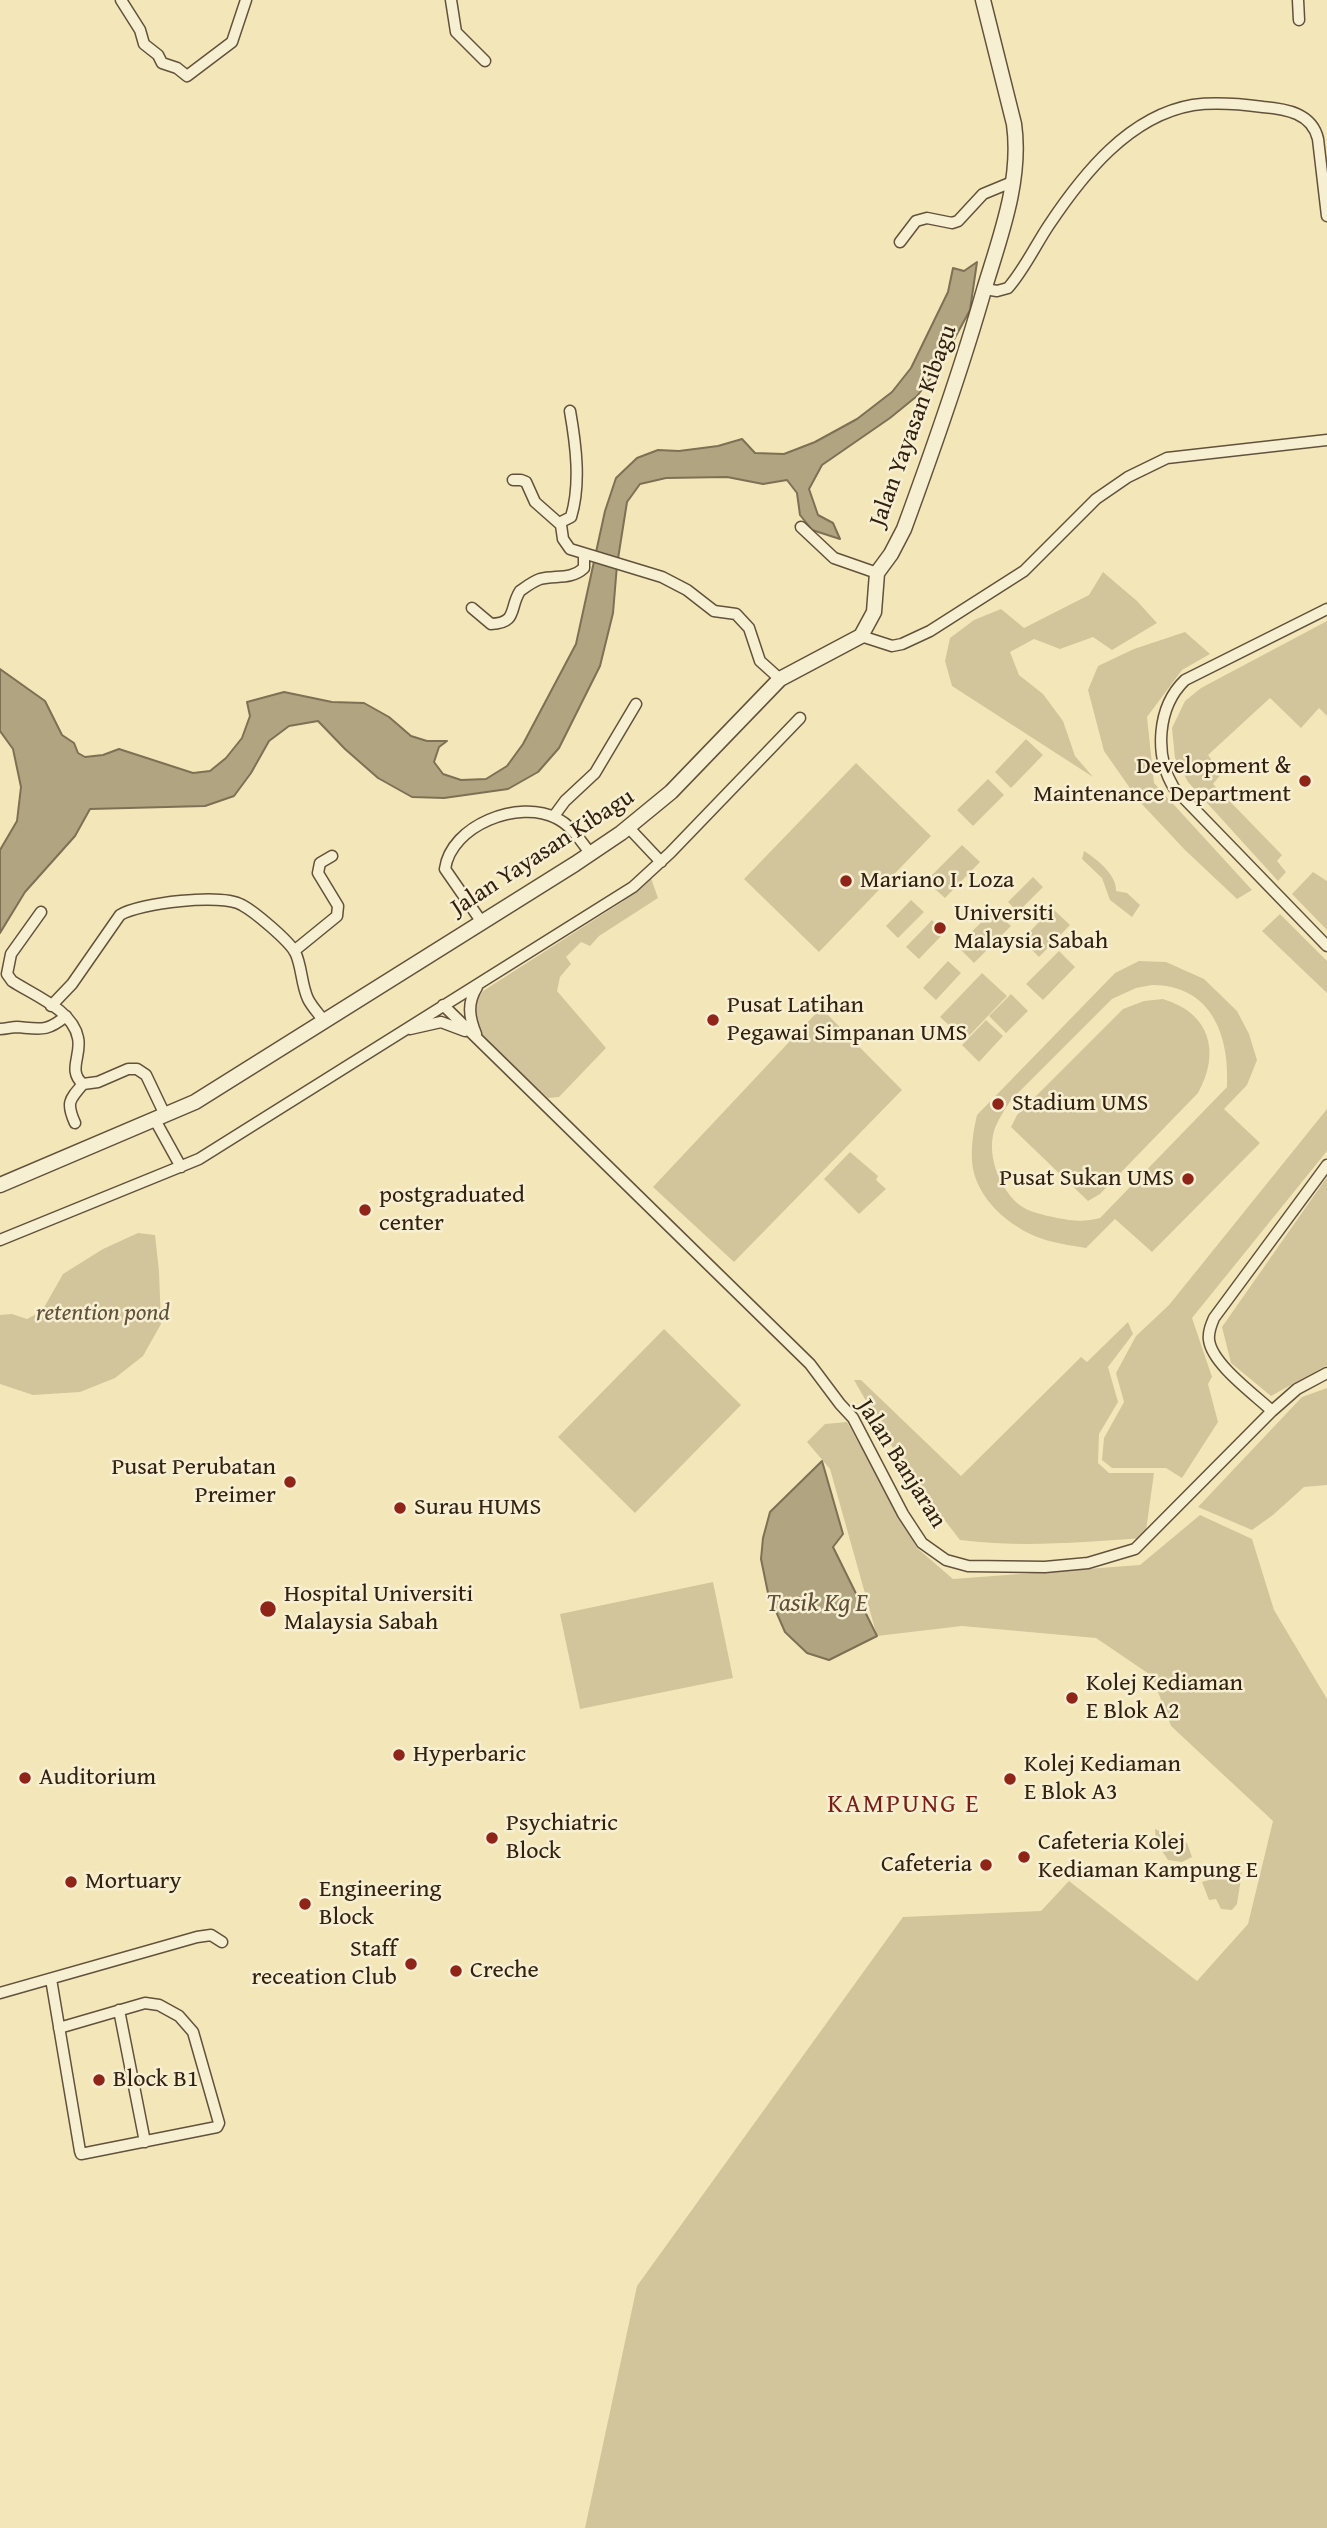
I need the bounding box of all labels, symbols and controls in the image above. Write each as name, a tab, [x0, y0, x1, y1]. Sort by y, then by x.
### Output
street label: Jalan Yayasan Kibagu	[864, 321, 964, 531]
place label: Development & Maintenance Department	[1033, 753, 1291, 809]
marker: Development & Maintenance Department	[1297, 773, 1313, 789]
street label: Jalan Yayasan Kibagu	[446, 783, 640, 923]
place label: Mariano I. Loza	[860, 867, 1014, 895]
marker: Mariano I. Loza	[838, 873, 854, 889]
place label: Universiti Malaysia Sabah	[954, 900, 1108, 956]
marker: Universiti Malaysia Sabah	[932, 920, 948, 936]
place label: Pusat Latihan Pegawai Simpanan UMS	[727, 992, 967, 1048]
marker: Pusat Latihan Pegawai Simpanan UMS	[705, 1012, 721, 1028]
place label: Stadium UMS	[1012, 1090, 1148, 1118]
marker: Stadium UMS	[990, 1096, 1006, 1112]
place label: Pusat Sukan UMS	[999, 1165, 1174, 1193]
marker: Pusat Sukan UMS	[1180, 1171, 1196, 1187]
place label: postgraduated center	[379, 1182, 525, 1238]
marker: postgraduated center	[357, 1202, 373, 1218]
park label: retention pond	[36, 1300, 170, 1328]
street label: Jalan Banjaran	[850, 1394, 952, 1534]
place label: Pusat Perubatan Preimer	[111, 1454, 276, 1510]
marker: Pusat Perubatan Preimer	[282, 1474, 298, 1490]
place label: Surau HUMS	[414, 1494, 541, 1522]
marker: Surau HUMS	[392, 1500, 408, 1516]
place label: Hospital Universiti Malaysia Sabah	[284, 1581, 473, 1637]
water label: Tasik Kg E	[766, 1588, 868, 1620]
marker: Hospital Universiti Malaysia Sabah	[258, 1599, 278, 1619]
place label: Kolej Kediaman E Blok A2	[1086, 1670, 1243, 1726]
marker: Kolej Kediaman E Blok A2	[1064, 1690, 1080, 1706]
place label: Hyperbaric	[413, 1741, 526, 1769]
marker: Hyperbaric	[391, 1747, 407, 1763]
place label: Kolej Kediaman E Blok A3	[1024, 1751, 1181, 1807]
place label: Auditorium	[39, 1764, 156, 1792]
marker: Auditorium	[17, 1770, 33, 1786]
marker: Kolej Kediaman E Blok A3	[1002, 1771, 1018, 1787]
district label: KAMPUNG E	[829, 1789, 979, 1821]
place label: Psychiatric Block	[506, 1810, 618, 1866]
place label: Cafeteria Kolej Kediaman Kampung E	[1038, 1829, 1258, 1885]
marker: Psychiatric Block	[484, 1830, 500, 1846]
marker: Cafeteria Kolej Kediaman Kampung E	[1016, 1849, 1032, 1865]
place label: Cafeteria	[881, 1851, 972, 1879]
marker: Cafeteria	[978, 1857, 994, 1873]
place label: Mortuary	[85, 1868, 181, 1896]
marker: Mortuary	[63, 1874, 79, 1890]
place label: Engineering Block	[319, 1876, 441, 1932]
marker: Engineering Block	[297, 1896, 313, 1912]
place label: Staff receation Club	[252, 1936, 397, 1992]
marker: Staff receation Club	[403, 1956, 419, 1972]
place label: Creche	[470, 1957, 539, 1985]
marker: Creche	[448, 1963, 464, 1979]
place label: Block B1	[113, 2066, 198, 2094]
marker: Block B1	[91, 2072, 107, 2088]

